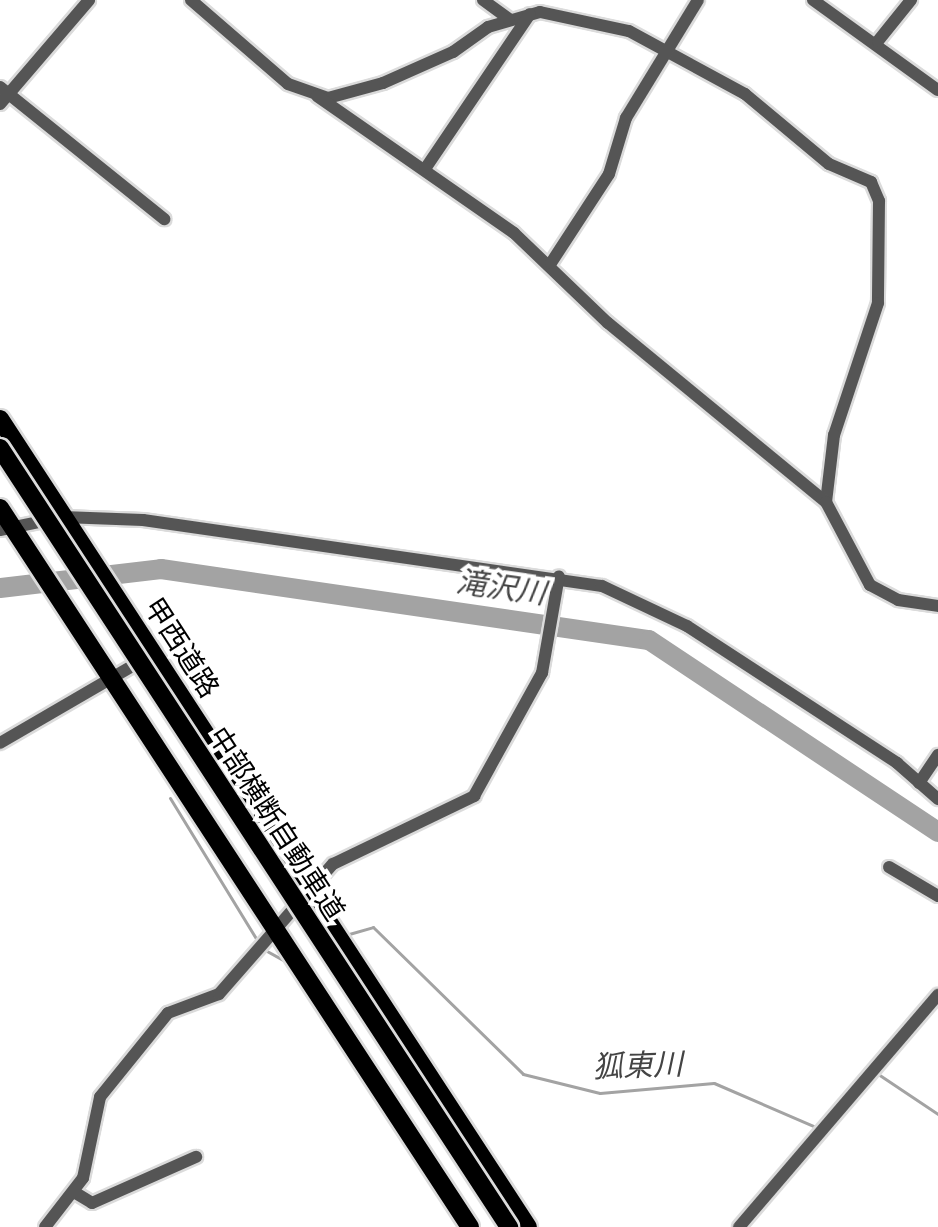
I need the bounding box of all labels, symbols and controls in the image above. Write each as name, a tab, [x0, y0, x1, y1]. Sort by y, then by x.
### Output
water label: 滝沢川	[454, 564, 548, 612]
street label: 甲西道路	[136, 592, 226, 704]
street label: 中部横断自動車道	[201, 721, 351, 927]
water label: 狐東川	[592, 1046, 684, 1086]

